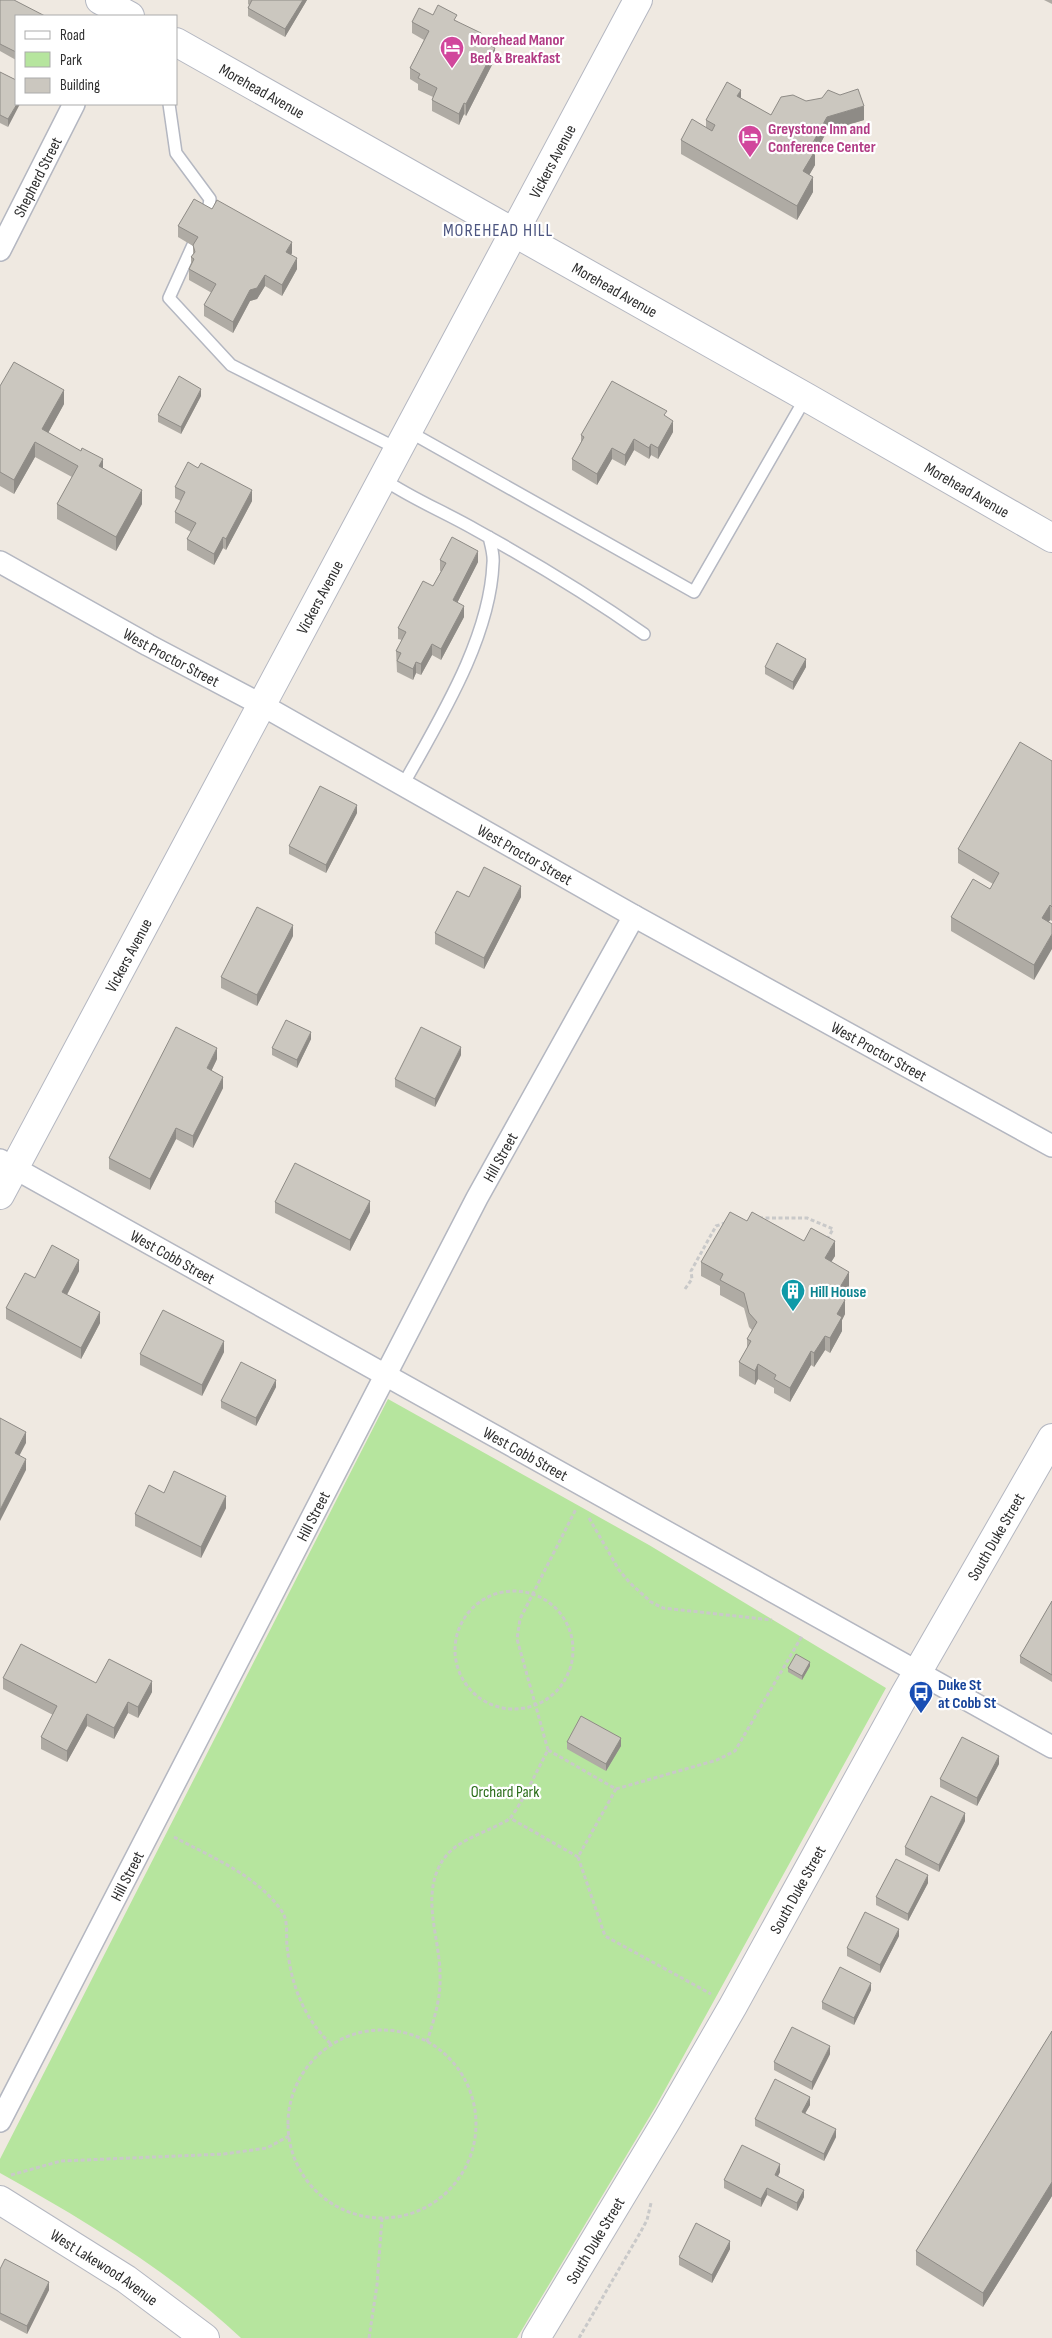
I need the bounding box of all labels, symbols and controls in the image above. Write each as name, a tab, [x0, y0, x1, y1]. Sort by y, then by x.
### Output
legend	[15, 15, 178, 105]
text: Road	[60, 26, 85, 45]
place label: Morehead Manor Bed & Breakfast	[470, 31, 564, 68]
hotel icon: Morehead Manor Bed & Breakfast	[439, 35, 465, 69]
text: Park	[60, 51, 82, 70]
street label: Morehead Avenue	[216, 60, 307, 123]
text: Building	[60, 76, 100, 95]
place label: Greystone Inn and Conference Center	[768, 120, 876, 157]
street label: Vickers Avenue	[526, 122, 581, 202]
hotel icon: Greystone Inn and Conference Center	[737, 124, 763, 158]
street label: Shepherd Street	[10, 134, 67, 221]
district label: MOREHEAD HILL	[443, 220, 553, 241]
street label: Morehead Avenue	[568, 259, 660, 322]
street label: Morehead Avenue	[921, 459, 1012, 523]
street label: Vickers Avenue	[293, 558, 348, 638]
street label: West Proctor Street	[119, 625, 222, 692]
street label: West Proctor Street	[473, 821, 575, 890]
street label: Vickers Avenue	[102, 916, 157, 996]
street label: West Proctor Street	[827, 1018, 930, 1086]
street label: Hill Street	[480, 1130, 523, 1186]
street label: West Cobb Street	[127, 1227, 218, 1289]
building icon: Hill House	[780, 1278, 806, 1312]
place label: Hill House	[810, 1283, 866, 1302]
street label: West Cobb Street	[479, 1424, 571, 1486]
street label: Hill Street	[293, 1488, 335, 1545]
street label: South Duke Street	[964, 1490, 1029, 1584]
place label: Duke St at Cobb St	[938, 1676, 996, 1713]
bus stop icon: Duke St at Cobb St	[908, 1680, 934, 1714]
park label: Orchard Park	[471, 1783, 539, 1802]
street label: South Duke Street	[767, 1843, 830, 1938]
street label: Hill Street	[107, 1848, 149, 1905]
street label: South Duke Street	[563, 2194, 629, 2288]
street label: West Lakewood Avenue	[46, 2226, 161, 2310]

